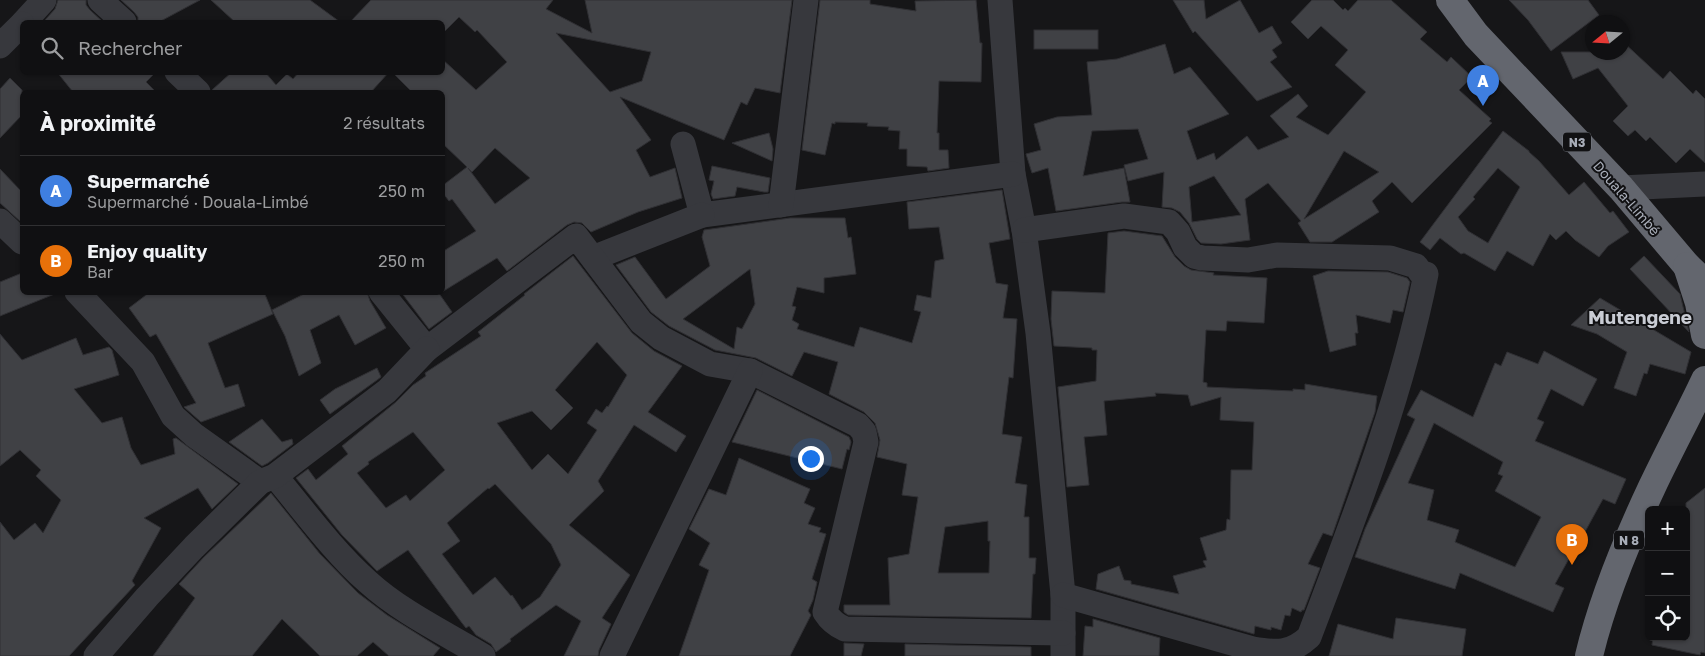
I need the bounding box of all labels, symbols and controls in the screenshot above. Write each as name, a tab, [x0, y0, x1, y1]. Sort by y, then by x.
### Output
north arrow	[1585, 15, 1630, 60]
search box	[20, 20, 445, 75]
icon: search	[38, 34, 66, 62]
text: Rechercher	[78, 36, 183, 59]
pin: A	[1467, 65, 1499, 106]
text: À proximité	[40, 110, 156, 136]
text: 2 résultats	[343, 113, 425, 133]
road number: N3	[1563, 132, 1591, 152]
street label: Douala-Limbé	[1590, 157, 1664, 239]
text: Supermarché	[87, 169, 210, 192]
text: A	[50, 181, 62, 201]
text: 250 m	[378, 181, 425, 201]
text: Supermarché · Douala-Limbé	[87, 192, 309, 212]
text: Enjoy quality	[87, 239, 208, 262]
text: B	[50, 251, 62, 271]
text: 250 m	[378, 251, 425, 271]
text: Bar	[87, 262, 113, 282]
district label: Mutengene	[1588, 305, 1692, 328]
your location	[798, 446, 824, 472]
map controls	[1645, 506, 1690, 641]
button: +	[1645, 506, 1690, 551]
pin: B	[1556, 524, 1588, 565]
road number: N 8	[1614, 530, 1644, 550]
button: −	[1645, 551, 1690, 596]
button: locate	[1645, 596, 1690, 641]

